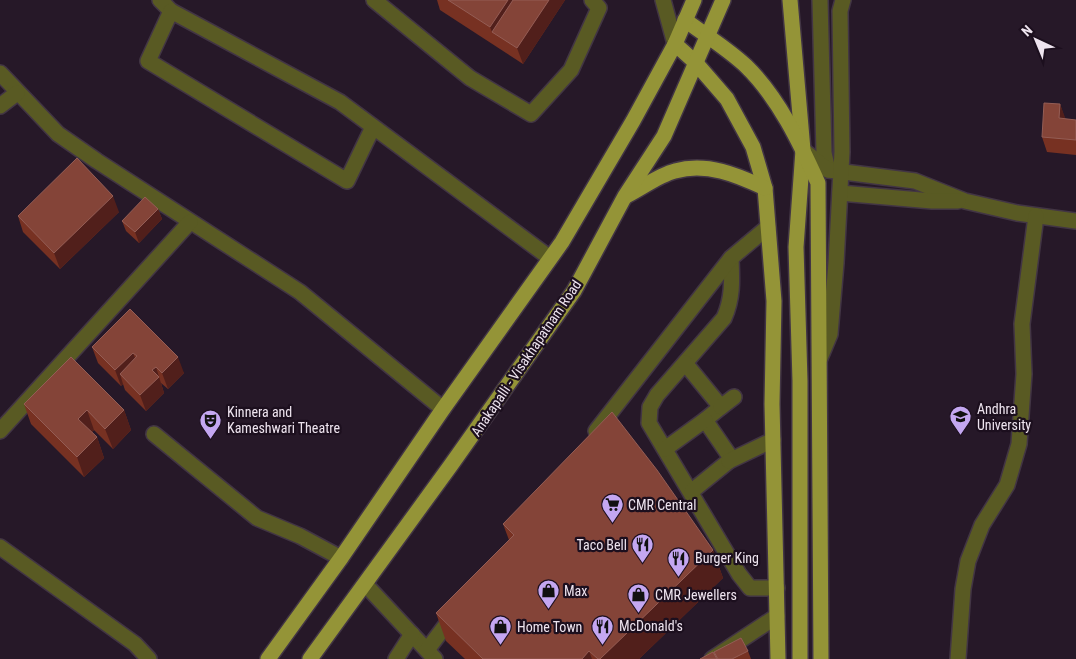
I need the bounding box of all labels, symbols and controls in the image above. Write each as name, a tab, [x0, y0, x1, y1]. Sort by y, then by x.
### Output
north arrow	[1011, 15, 1061, 65]
text: N	[1018, 22, 1036, 39]
street label: Anakapalli - Visakhapatnam Road	[468, 277, 584, 439]
place label: Andhra University	[977, 401, 1031, 433]
place label: Kinnera and Kameshwari Theatre	[227, 404, 340, 436]
school or university icon: Andhra University	[949, 405, 973, 436]
theatre icon: Kinnera and Kameshwari Theatre	[199, 408, 223, 439]
supermarket icon: CMR Central	[600, 493, 624, 524]
place label: CMR Central	[628, 497, 697, 513]
restaurant icon: Taco Bell	[631, 533, 655, 564]
place label: Taco Bell	[576, 537, 627, 553]
restaurant icon: Burger King	[667, 546, 691, 577]
place label: Burger King	[695, 550, 759, 566]
shop icon: Max	[536, 579, 560, 610]
place label: Max	[564, 583, 587, 599]
shop icon: CMR Jewellers	[627, 583, 651, 614]
place label: CMR Jewellers	[655, 587, 737, 603]
restaurant icon: McDonald's	[591, 614, 615, 645]
shop icon: Home Town	[489, 615, 513, 646]
place label: McDonald's	[619, 618, 683, 634]
place label: Home Town	[517, 619, 582, 635]

